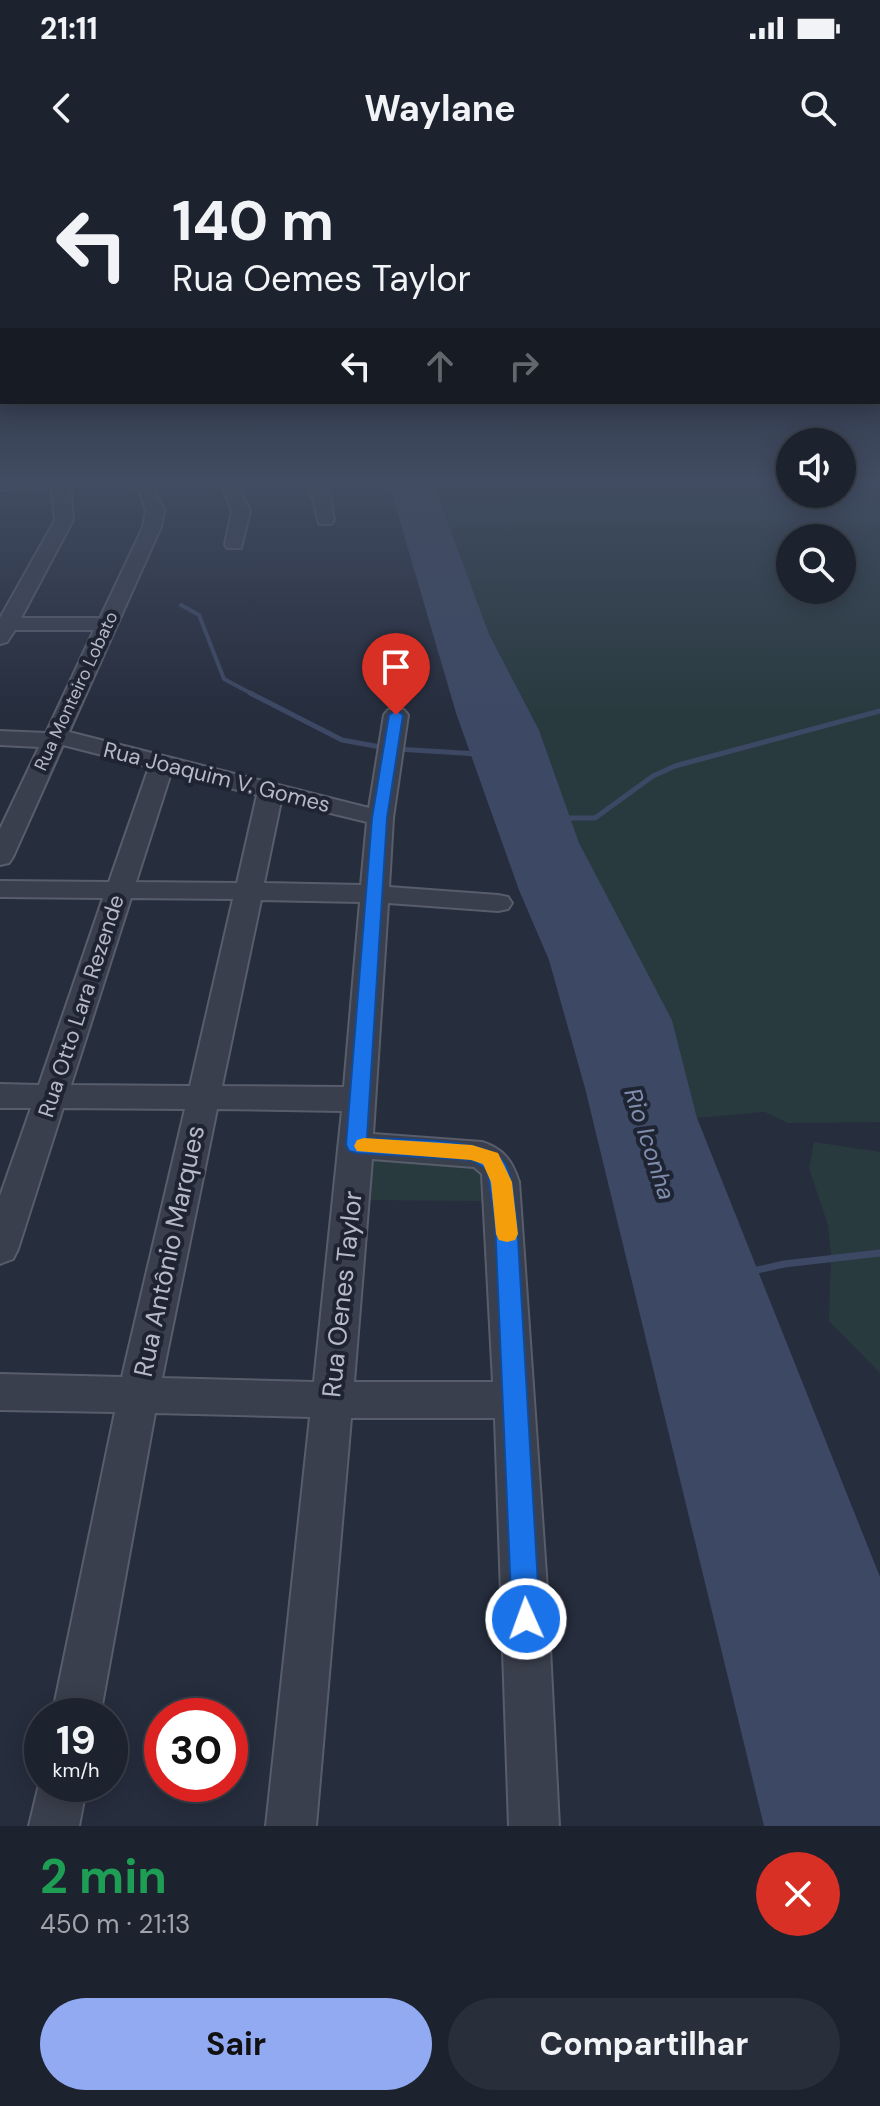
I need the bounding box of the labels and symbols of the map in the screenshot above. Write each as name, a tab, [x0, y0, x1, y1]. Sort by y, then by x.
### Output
street label: Rua Monteiro Lobato	[29, 608, 123, 774]
pin	[362, 633, 430, 715]
street label: Rua Joaquim V. Gomes	[101, 735, 333, 819]
street label: Rua Otto Lara Rezende	[31, 891, 131, 1121]
water label: Rio Iconha	[617, 1084, 683, 1204]
street label: Rua Antônio Marques	[126, 1122, 212, 1380]
street label: Rua Oenes Taylor	[314, 1189, 370, 1399]
position arrow	[484, 1577, 568, 1661]
speed limit sign: 30	[144, 1698, 248, 1802]

